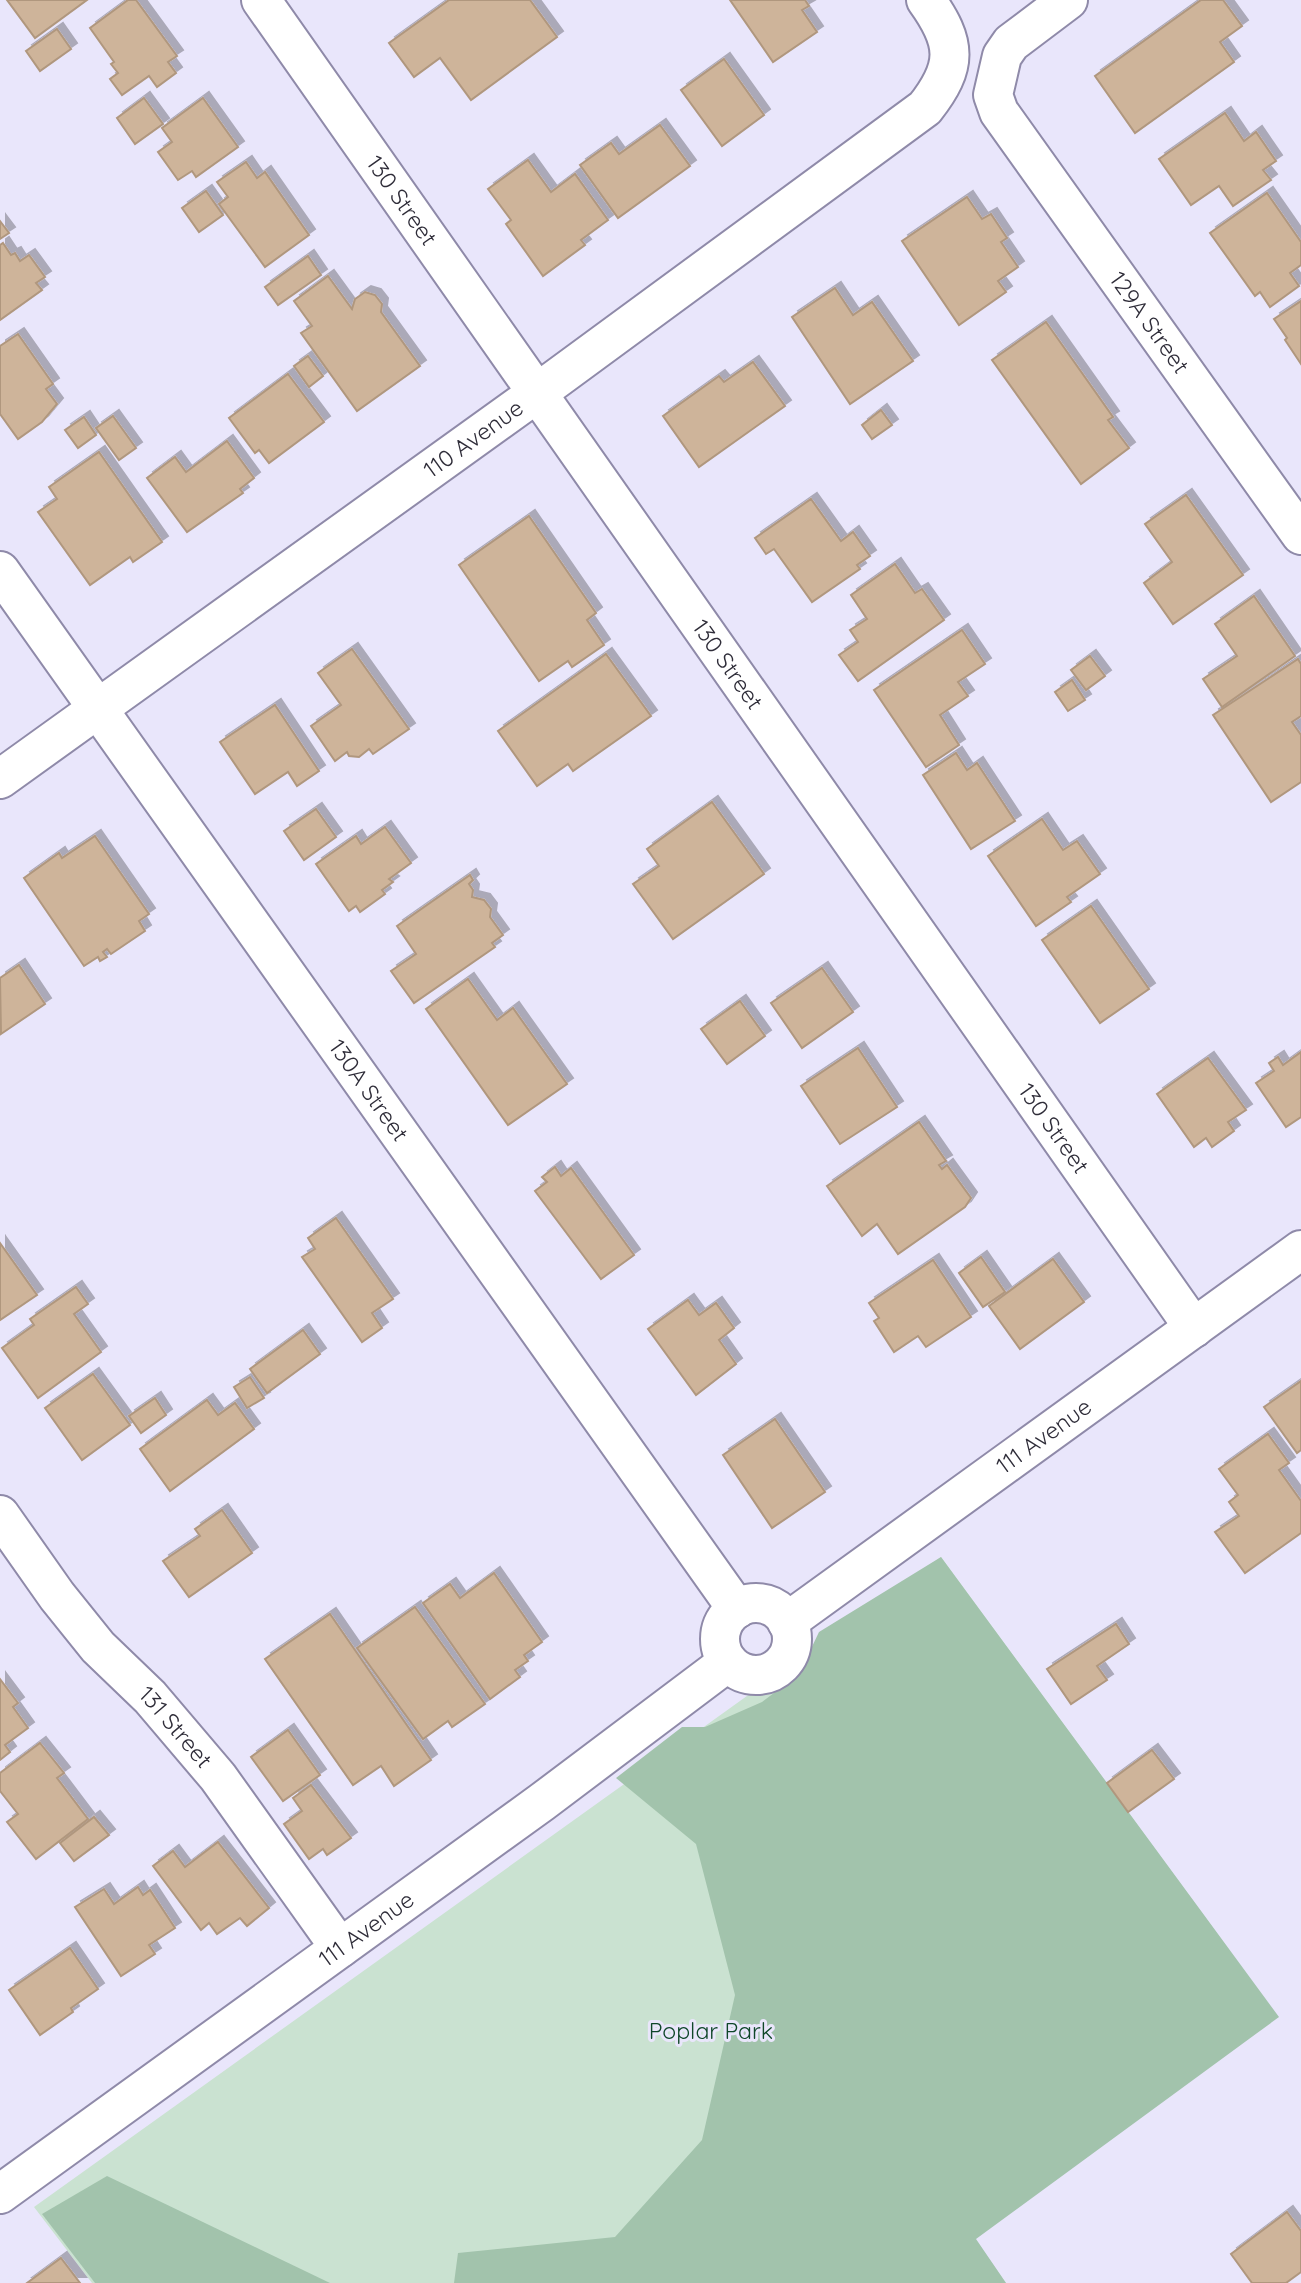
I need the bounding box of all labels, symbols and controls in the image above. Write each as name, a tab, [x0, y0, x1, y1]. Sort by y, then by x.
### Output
street label: 130 Street	[361, 150, 444, 251]
street label: 129A Street	[1104, 266, 1196, 379]
street label: 110 Avenue	[418, 393, 529, 484]
street label: 130 Street	[687, 613, 770, 715]
street label: 130A Street	[323, 1034, 415, 1147]
street label: 130 Street	[1013, 1077, 1096, 1179]
street label: 111 Avenue	[990, 1392, 1097, 1480]
street label: 131 Street	[133, 1679, 219, 1774]
street label: 111 Avenue	[313, 1885, 419, 1973]
park label: Poplar Park	[649, 2016, 773, 2045]

